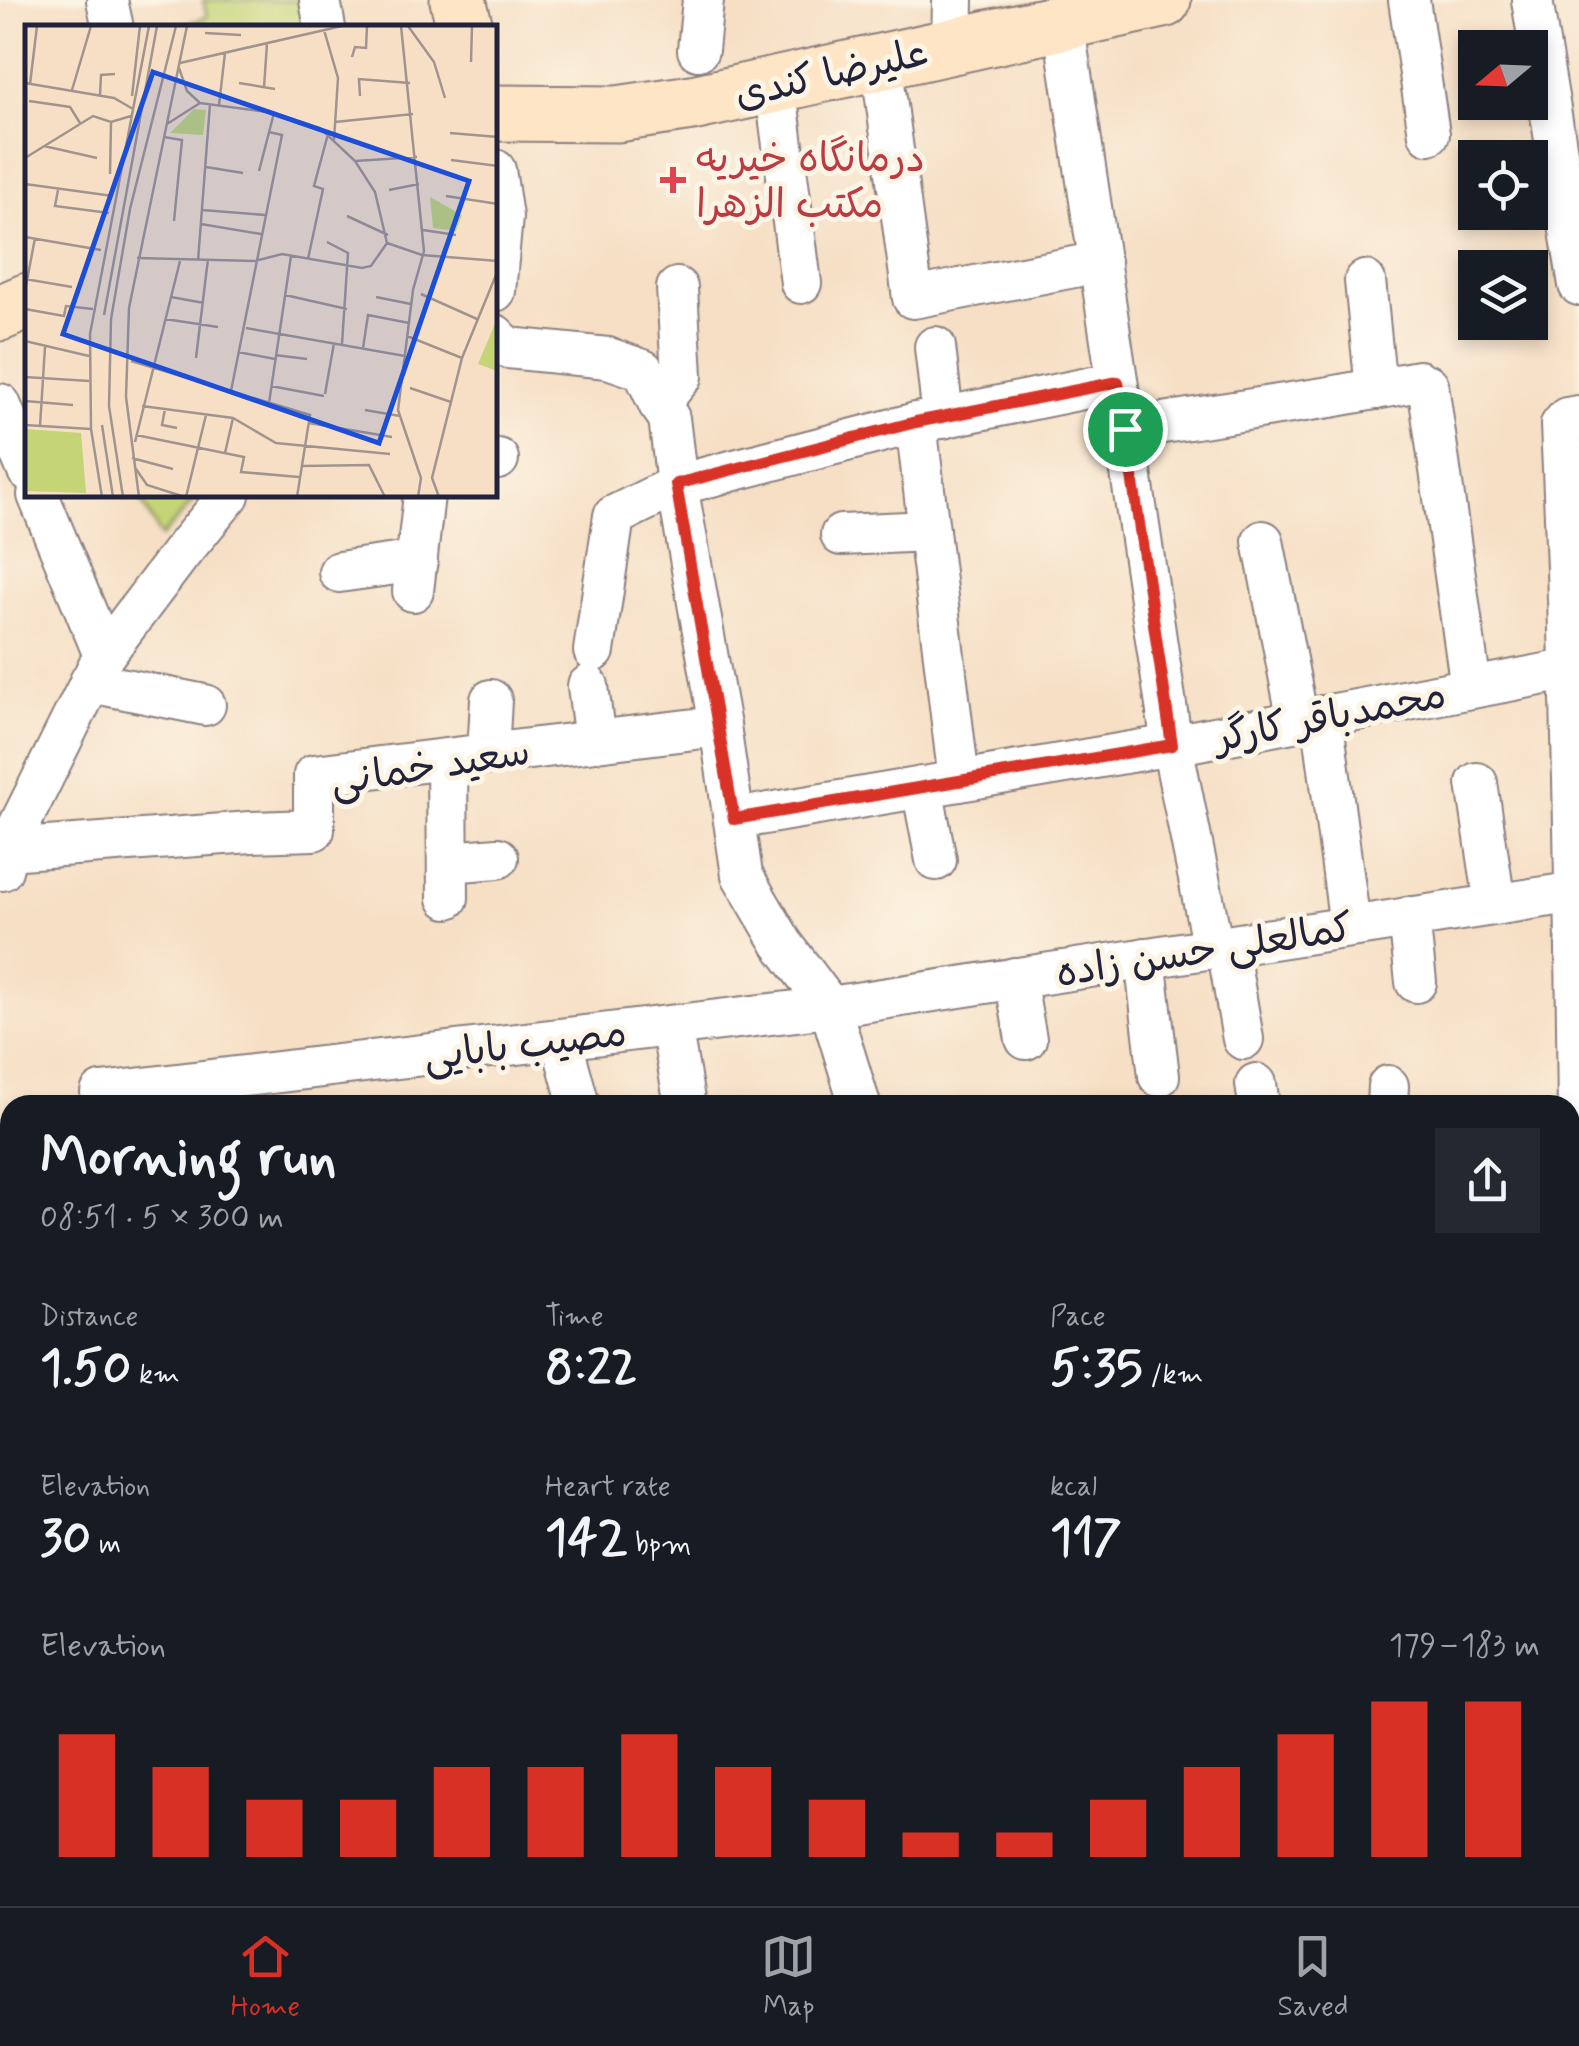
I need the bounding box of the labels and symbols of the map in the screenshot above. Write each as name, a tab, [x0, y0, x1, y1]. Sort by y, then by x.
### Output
inset map	[25, 25, 498, 498]
street label: علیرضا کندی	[730, 27, 933, 122]
north arrow	[1458, 30, 1548, 120]
place label: درمانگاه خیریه مکتب الزهرا	[696, 134, 925, 232]
marker: درمانگاه خیریه مکتب الزهرا	[660, 167, 686, 193]
pin	[1083, 387, 1168, 472]
street label: محمدباقر کارگر	[1208, 670, 1451, 766]
street label: سعید خمانی	[327, 727, 534, 809]
street label: کمالعلی حسن زاده	[1052, 903, 1357, 1001]
street label: مصیب بابایی	[421, 1008, 630, 1084]

